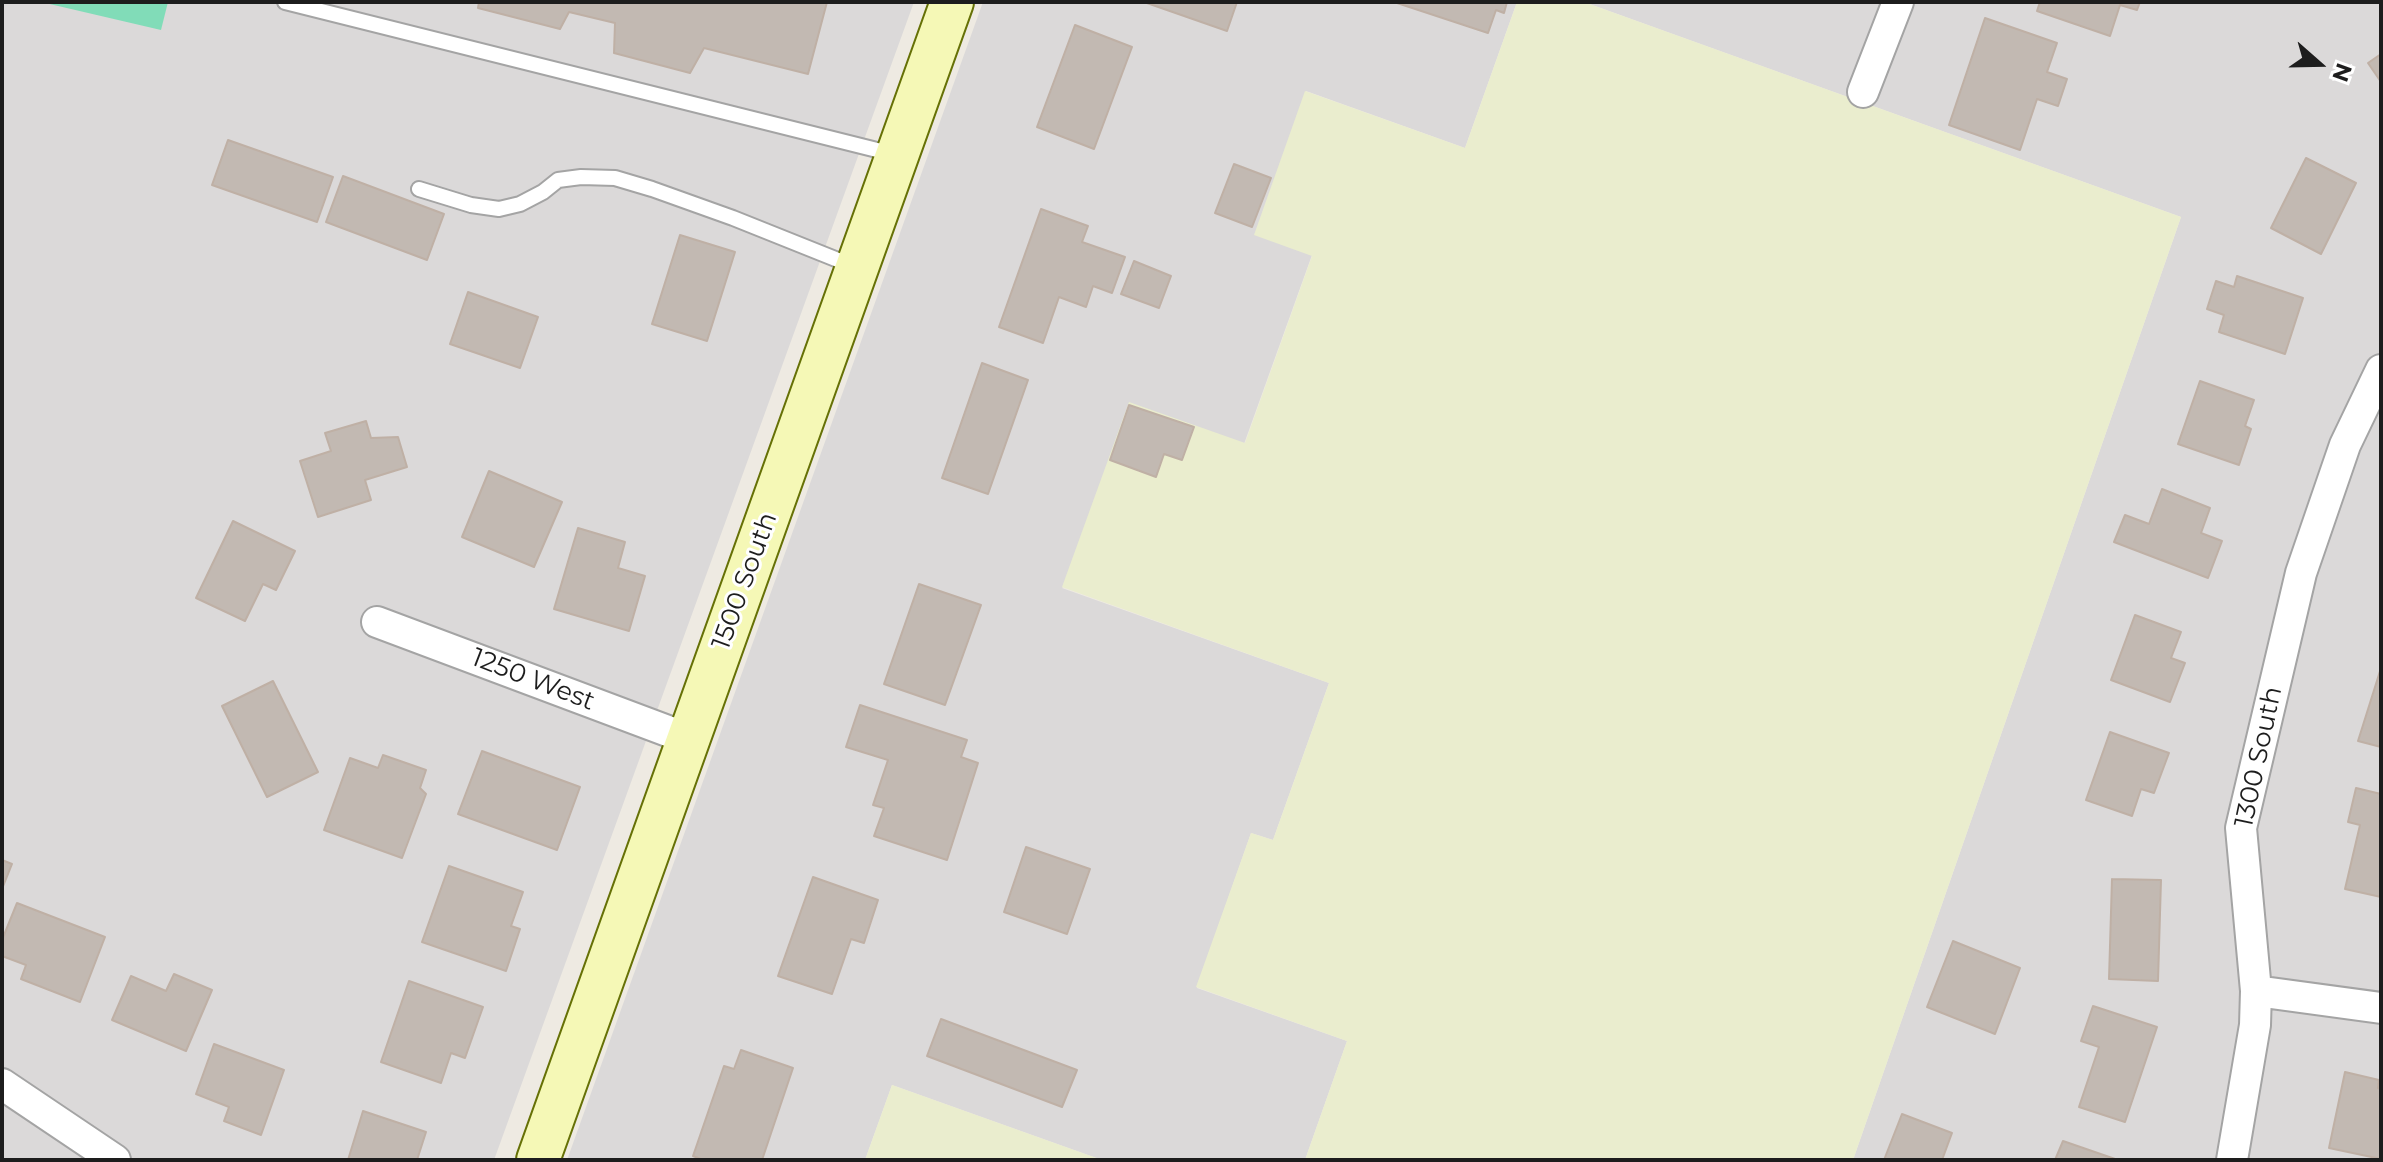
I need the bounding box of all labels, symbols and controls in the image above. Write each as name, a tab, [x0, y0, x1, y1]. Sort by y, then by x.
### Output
north arrow	[2279, 24, 2359, 104]
text: N	[2326, 59, 2358, 85]
street label: 1500 South	[706, 508, 784, 654]
street label: 1250 West	[467, 642, 599, 718]
street label: 1300 South	[2229, 684, 2289, 830]

